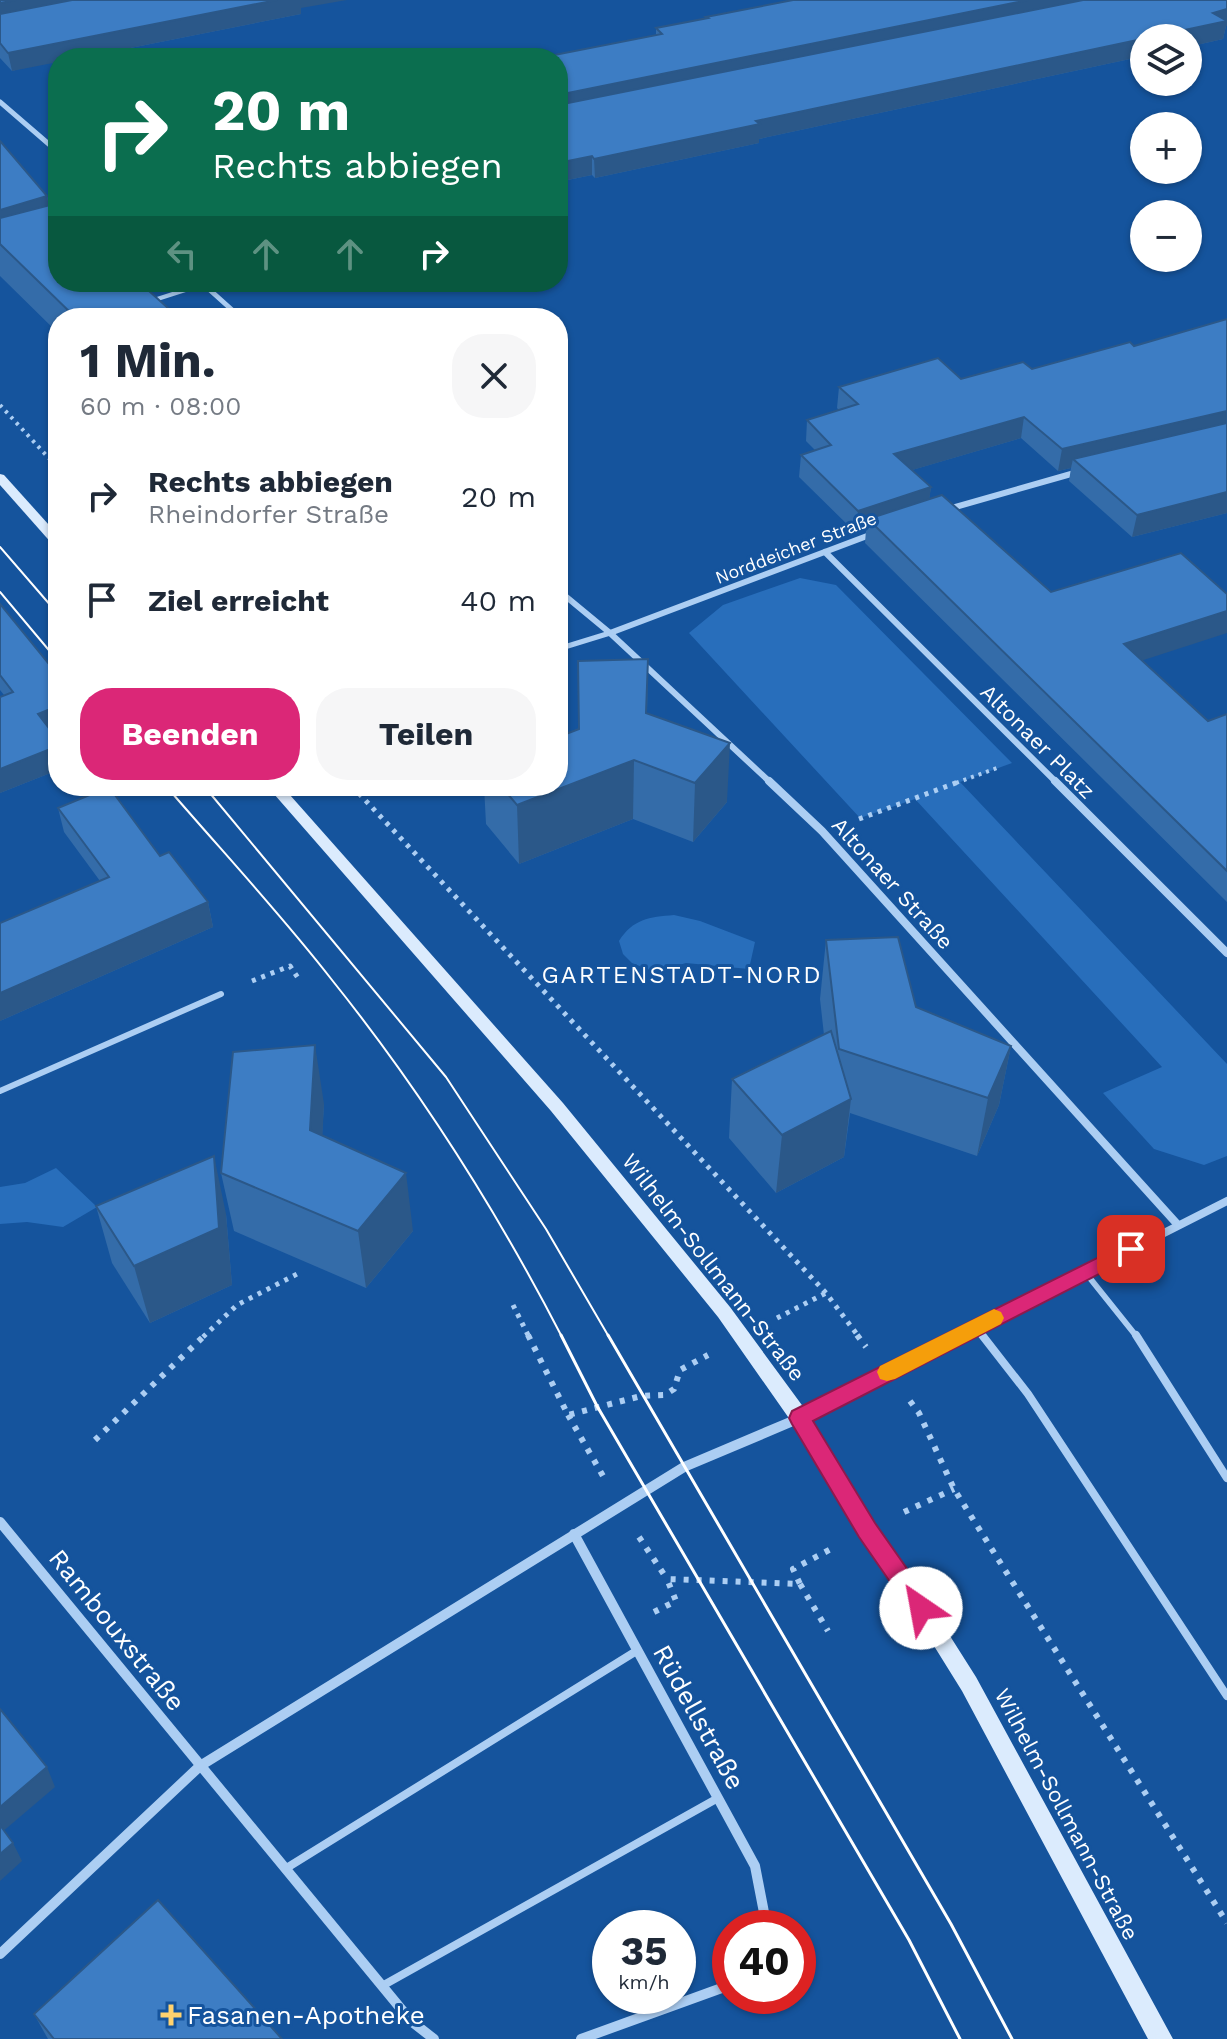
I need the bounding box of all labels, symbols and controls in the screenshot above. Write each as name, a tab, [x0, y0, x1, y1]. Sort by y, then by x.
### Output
map controls	[1130, 24, 1202, 272]
button: layers	[1130, 24, 1202, 96]
text: 20 m	[212, 78, 350, 144]
icon: right	[80, 80, 184, 184]
button: +	[1130, 112, 1202, 184]
text: Rechts abbiegen	[212, 145, 503, 187]
button: −	[1130, 200, 1202, 272]
icon: left	[160, 232, 204, 276]
icon: ahead	[244, 232, 288, 276]
icon: ahead	[328, 232, 372, 276]
icon: right	[412, 232, 456, 276]
text: 1 Min.	[80, 332, 216, 389]
button: close	[452, 334, 536, 418]
text: 60 m · 08:00	[80, 391, 241, 421]
text: Rechts abbiegen	[148, 464, 393, 499]
icon: right	[80, 474, 124, 518]
text: 20 m	[461, 479, 536, 514]
text: Rheindorfer Straße	[148, 499, 389, 529]
street label: Norddeicher Straße	[712, 507, 879, 588]
icon: arrive	[80, 578, 124, 622]
text: Ziel erreicht	[148, 583, 329, 618]
text: 40 m	[460, 583, 536, 618]
street label: Altonaer Platz	[975, 679, 1100, 804]
button: Beenden	[80, 688, 300, 780]
button: Teilen	[316, 688, 536, 780]
street label: Altonaer Straße	[827, 812, 958, 954]
district label: GARTENSTADT-NORD	[541, 961, 823, 989]
street label: Wilhelm-Sollmann-Straße	[617, 1149, 810, 1386]
pin	[1097, 1215, 1165, 1283]
icon: arrive	[1109, 1227, 1153, 1271]
street label: Rambouxstraße	[43, 1543, 191, 1717]
position arrow	[879, 1566, 963, 1650]
street label: Rüdellstraße	[647, 1639, 751, 1795]
street label: Wilhelm-Sollmann-Straße	[990, 1684, 1144, 1944]
speed limit sign: 40	[712, 1910, 816, 2014]
text: 35	[620, 1928, 668, 1975]
text: km/h	[618, 1970, 670, 1994]
place label: Fasanen-Apotheke	[187, 2000, 425, 2030]
marker: Fasanen-Apotheke	[162, 2006, 180, 2024]

